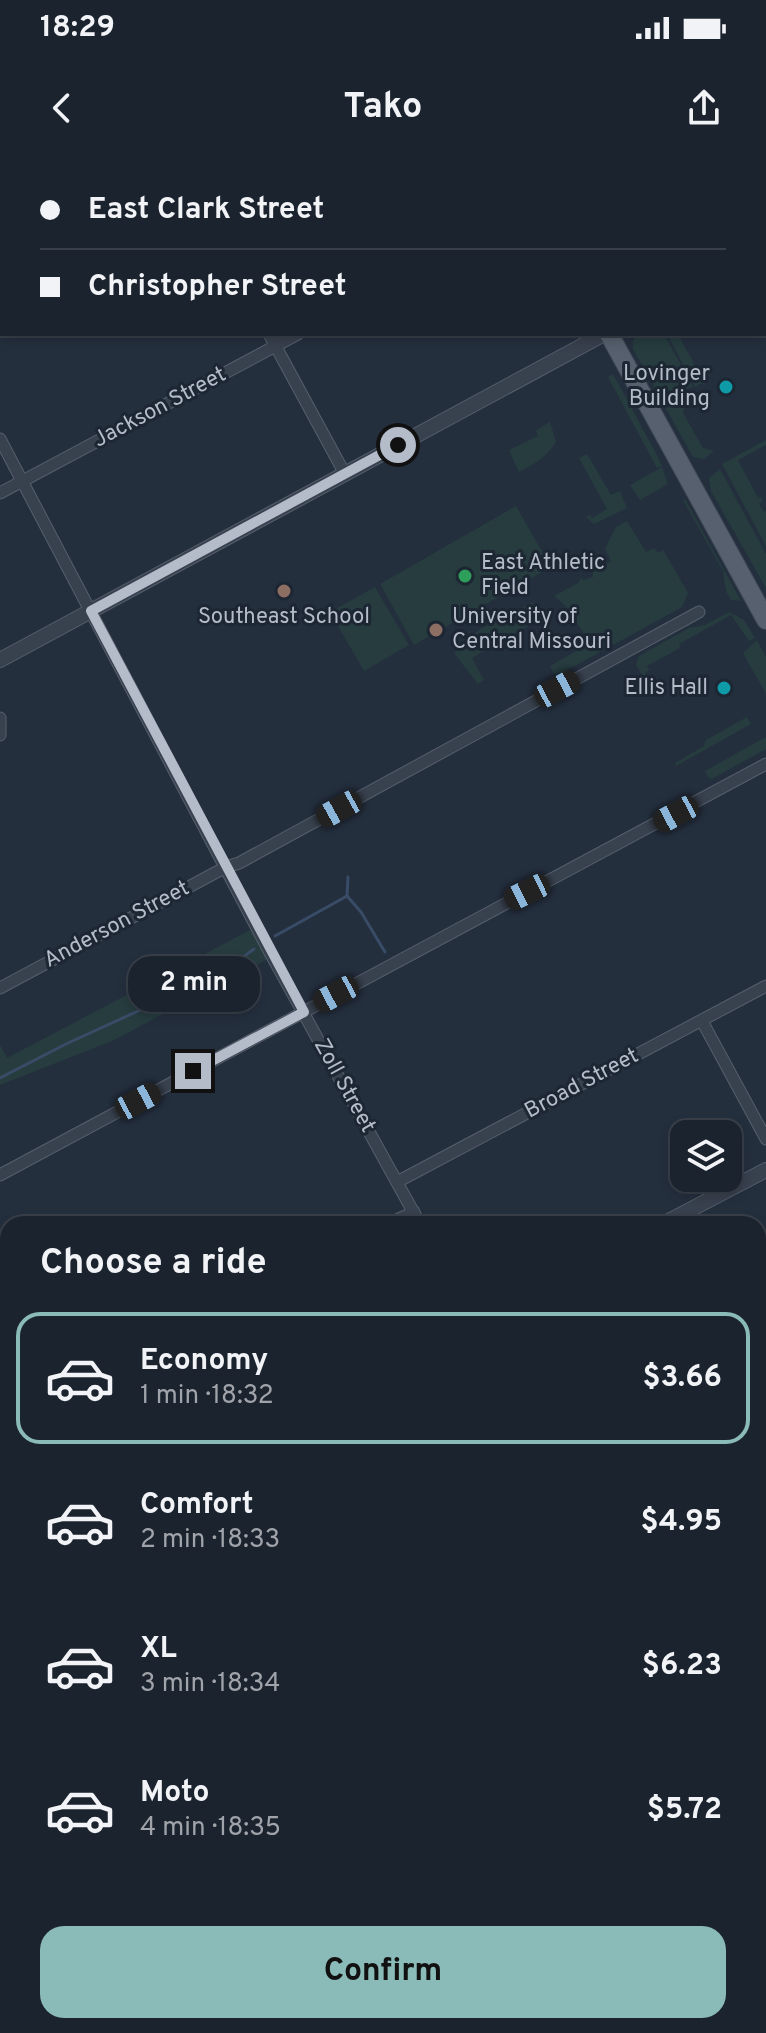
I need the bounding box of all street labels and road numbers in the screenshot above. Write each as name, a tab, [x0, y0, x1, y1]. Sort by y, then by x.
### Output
street label: Jackson Street	[89, 362, 231, 454]
street label: Anderson Street	[40, 875, 194, 975]
street label: Zoll Street	[307, 1034, 381, 1138]
street label: Broad Street	[520, 1043, 644, 1125]

